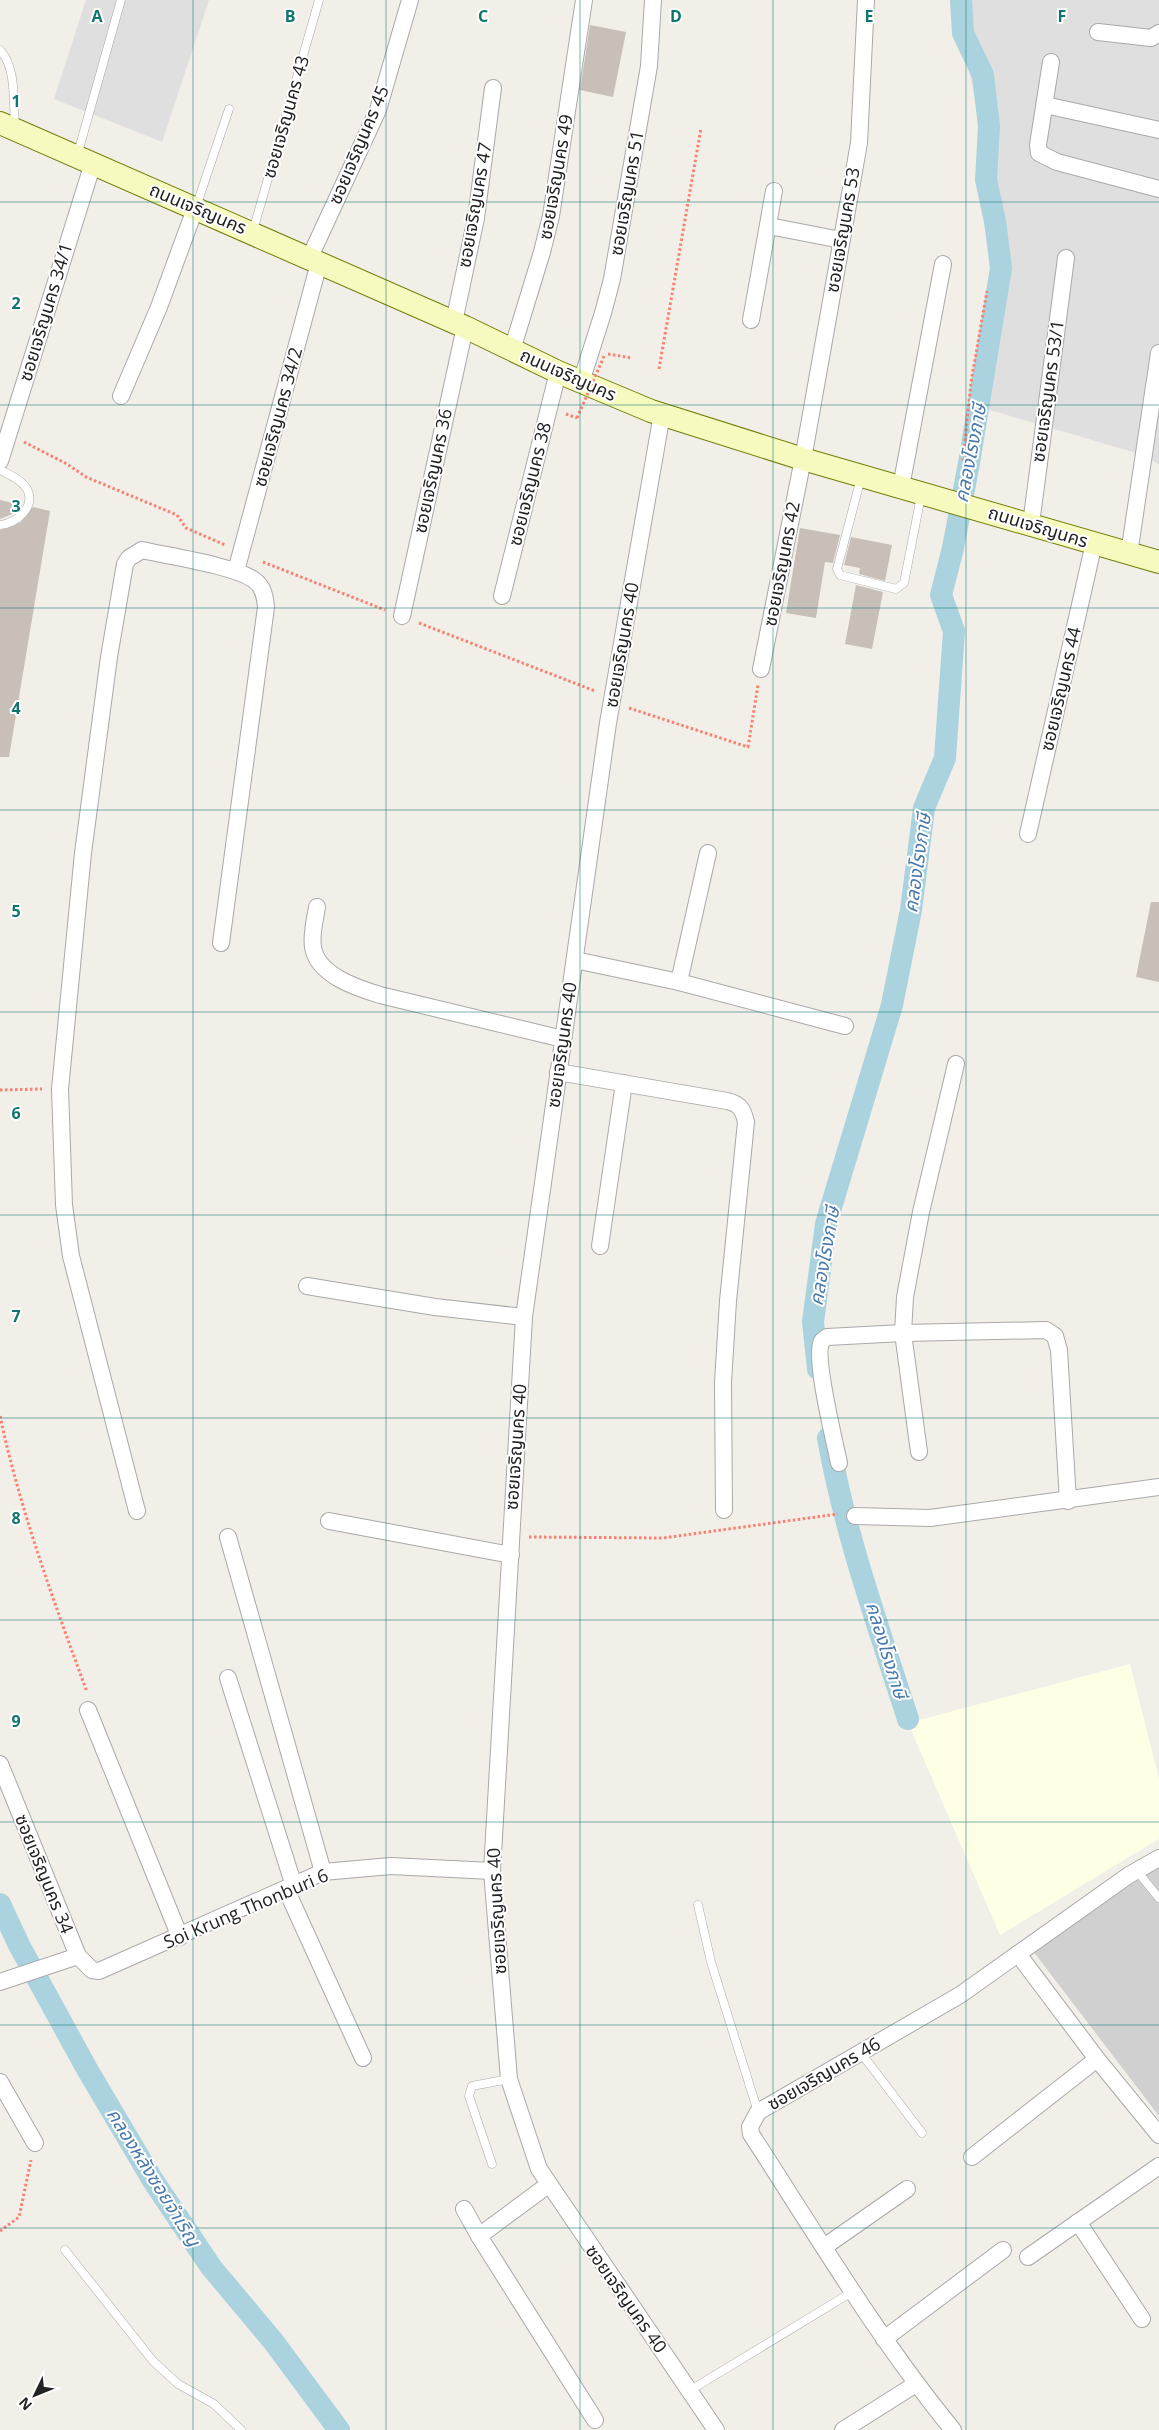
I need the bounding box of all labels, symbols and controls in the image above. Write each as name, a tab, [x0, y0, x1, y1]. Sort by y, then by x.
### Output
text: A	[91, 5, 103, 27]
text: B	[285, 5, 295, 27]
text: C	[478, 5, 488, 27]
text: D	[670, 5, 682, 27]
text: E	[865, 5, 874, 27]
text: F	[1058, 5, 1066, 27]
street label: ซอยเจริญนคร 43	[256, 53, 314, 181]
street label: ซอยเจริญนคร 45	[322, 82, 394, 208]
text: 1	[11, 90, 21, 112]
street label: ซอยเจริญนคร 49	[532, 112, 578, 241]
street label: ซอยเจริญนคร 51	[603, 128, 649, 257]
street label: ซอยเจริญนคร 47	[451, 140, 497, 269]
street label: ซอยเจริญนคร 53	[819, 165, 865, 294]
street label: ถนนเจริญนคร	[146, 177, 251, 239]
street label: ซอยเจริญนคร 34/1	[13, 240, 78, 384]
text: 2	[11, 292, 21, 314]
street label: ซอยเจริญนคร 53/1	[1025, 318, 1069, 464]
street label: ถนนเจริญนคร	[516, 342, 621, 406]
street label: ซอยเจริญนคร 34/2	[247, 344, 307, 489]
water label: คลองโรงภาษี	[948, 399, 993, 505]
street label: ซอยเจริญนคร 36	[407, 406, 457, 535]
street label: ซอยเจริญนคร 38	[502, 419, 556, 548]
text: 3	[11, 495, 21, 517]
street label: ซอยเจริญนคร 42	[757, 499, 805, 628]
street label: ถนนเจริญนคร	[985, 499, 1091, 553]
street label: ซอยเจริญนคร 40	[598, 580, 644, 709]
street label: ซอยเจริญนคร 44	[1034, 624, 1086, 753]
text: 4	[11, 697, 21, 719]
water label: คลองโรงภาษี	[897, 809, 937, 914]
text: 5	[11, 900, 21, 922]
street label: ซอยเจริญนคร 40	[540, 980, 582, 1109]
text: 6	[11, 1102, 21, 1124]
water label: คลองโรงภาษี	[803, 1202, 846, 1308]
text: 7	[11, 1305, 21, 1327]
street label: ซอยเจริญนคร 40	[499, 1383, 531, 1511]
text: 8	[11, 1507, 21, 1529]
water label: คลองโรงภาษี	[860, 1598, 915, 1704]
text: 9	[11, 1710, 21, 1732]
street label: ซอยเจริญนคร 34	[10, 1810, 80, 1937]
street label: ซอยเจริญนคร 40	[481, 1847, 511, 1975]
street label: Soi Krung Thonburi 6	[160, 1863, 332, 1954]
street label: ซอยเจริญนคร 46	[763, 2031, 884, 2115]
water label: คลองหลังซอยจำเริญ	[101, 2103, 208, 2253]
street label: ซอยเจริญนคร 40	[581, 2240, 673, 2357]
north arrow	[10, 2370, 60, 2420]
text: N	[14, 2394, 36, 2415]

